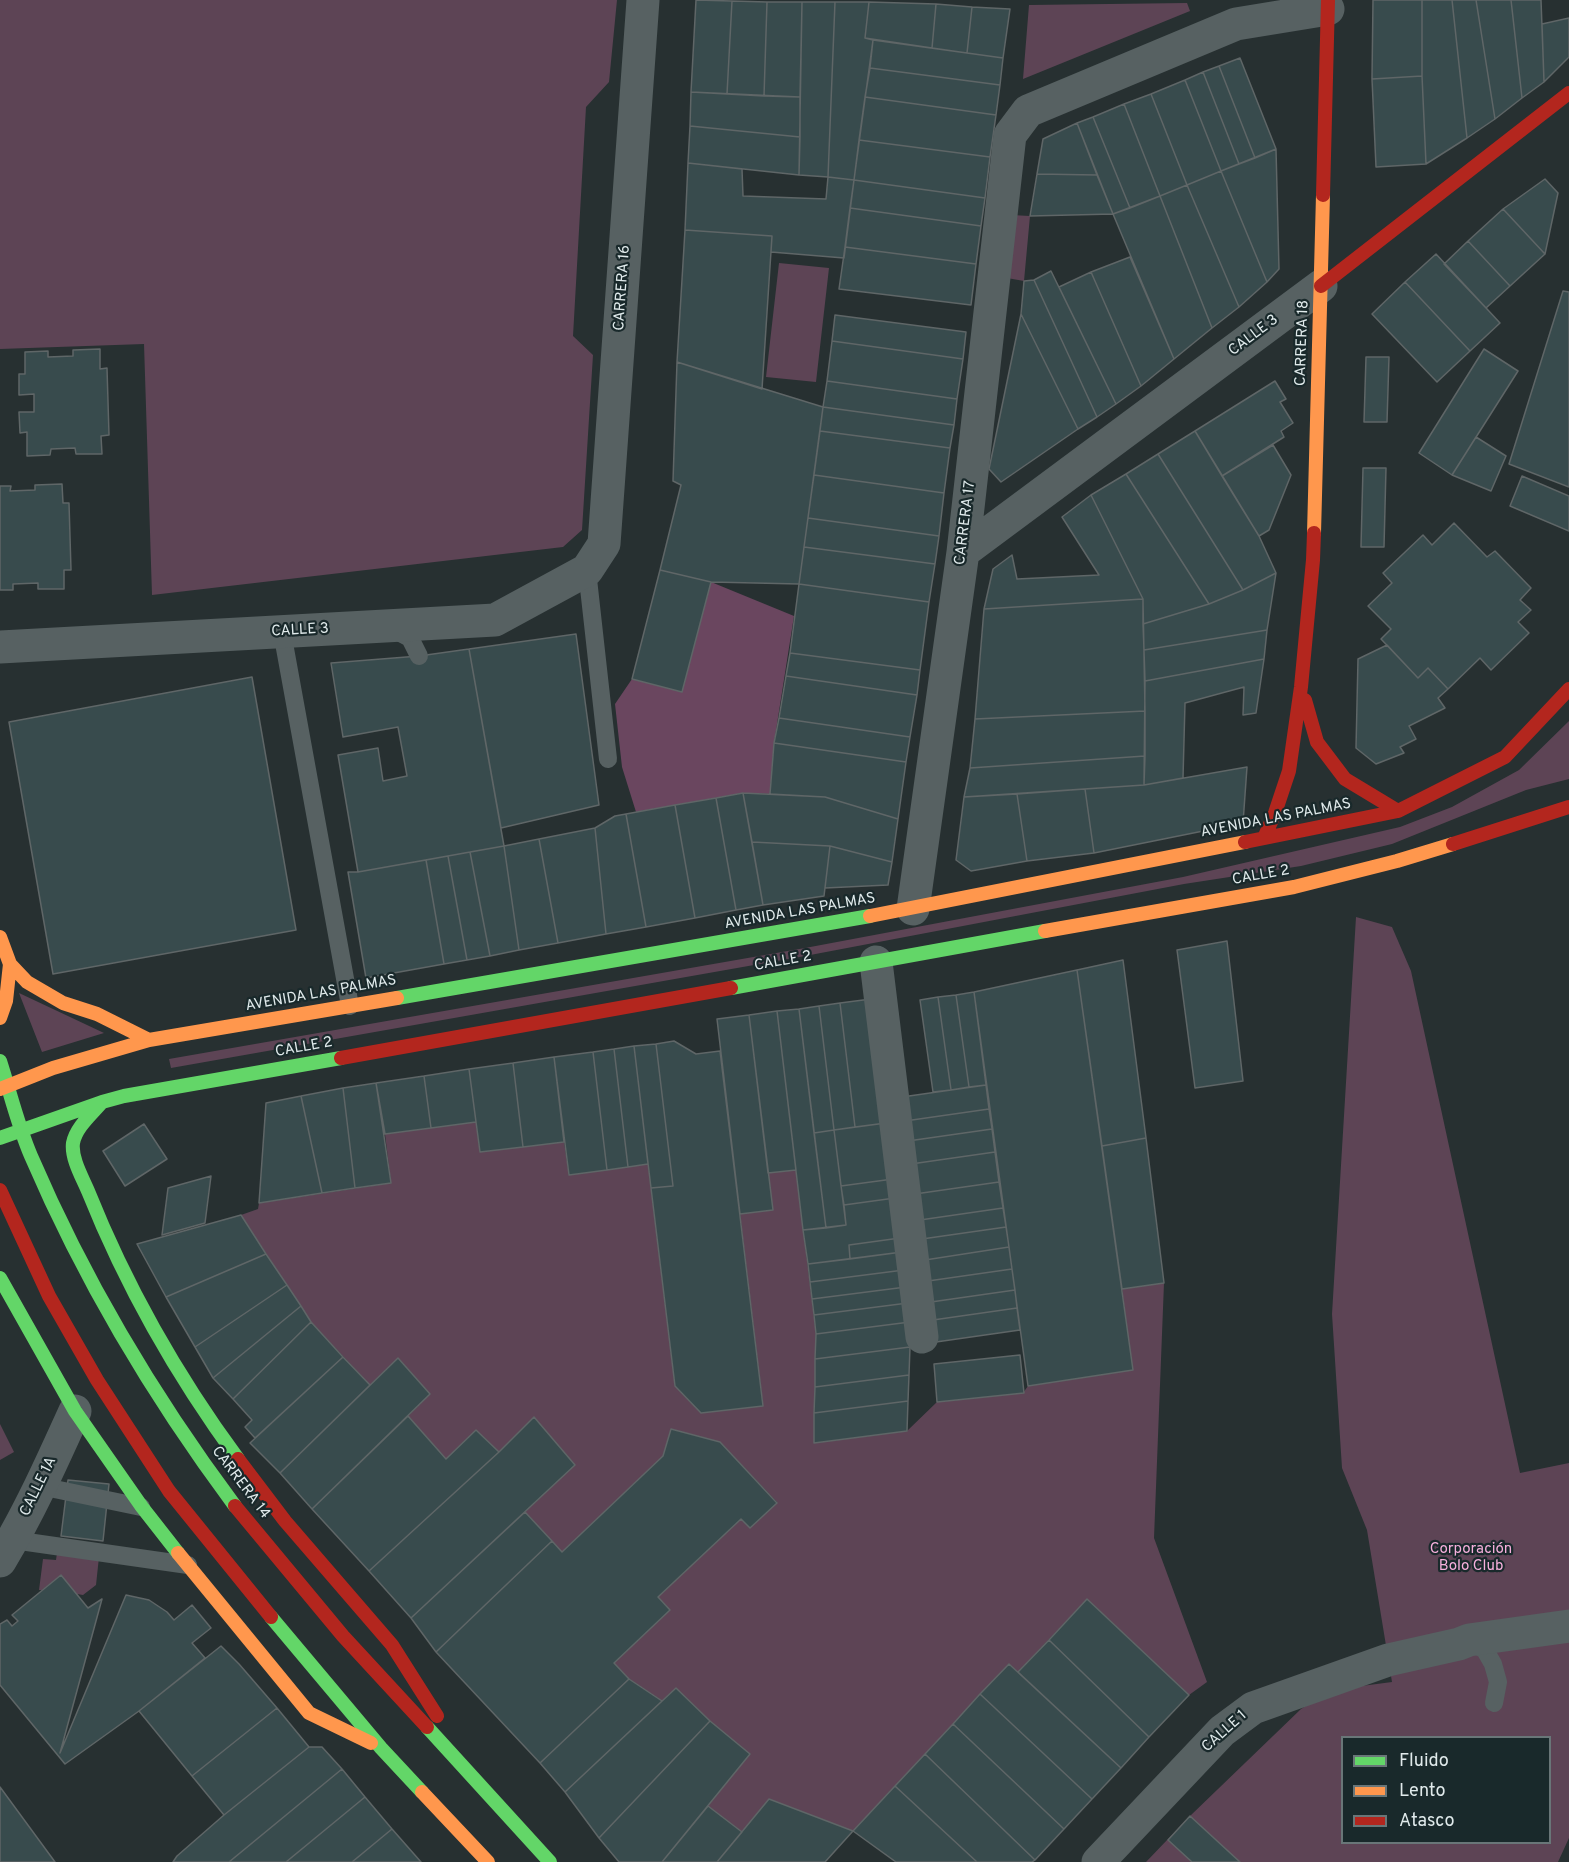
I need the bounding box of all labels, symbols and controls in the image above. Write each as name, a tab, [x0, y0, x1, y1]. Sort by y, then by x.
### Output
street label: CARRERA 16	[611, 244, 635, 332]
street label: CARRERA 18	[1293, 300, 1313, 386]
street label: CALLE 3	[1226, 311, 1282, 361]
street label: CARRERA 17	[952, 480, 980, 566]
street label: CALLE 3	[271, 621, 329, 641]
street label: AVENIDA LAS PALMAS	[1199, 796, 1353, 842]
street label: CALLE 2	[1231, 862, 1291, 890]
street label: AVENIDA LAS PALMAS	[723, 890, 877, 934]
street label: CALLE 2	[753, 948, 813, 976]
street label: AVENIDA LAS PALMAS	[244, 972, 398, 1016]
street label: CALLE 2	[274, 1034, 334, 1062]
street label: CARRERA 14	[207, 1443, 273, 1523]
street label: CALLE 1A	[17, 1454, 61, 1520]
park label: Corporación Bolo Club	[1430, 1541, 1512, 1576]
street label: CALLE 1	[1199, 1707, 1251, 1757]
legend	[1341, 1736, 1551, 1844]
text: Fluido	[1399, 1750, 1449, 1773]
text: Lento	[1399, 1780, 1445, 1803]
text: Atasco	[1399, 1810, 1455, 1833]

